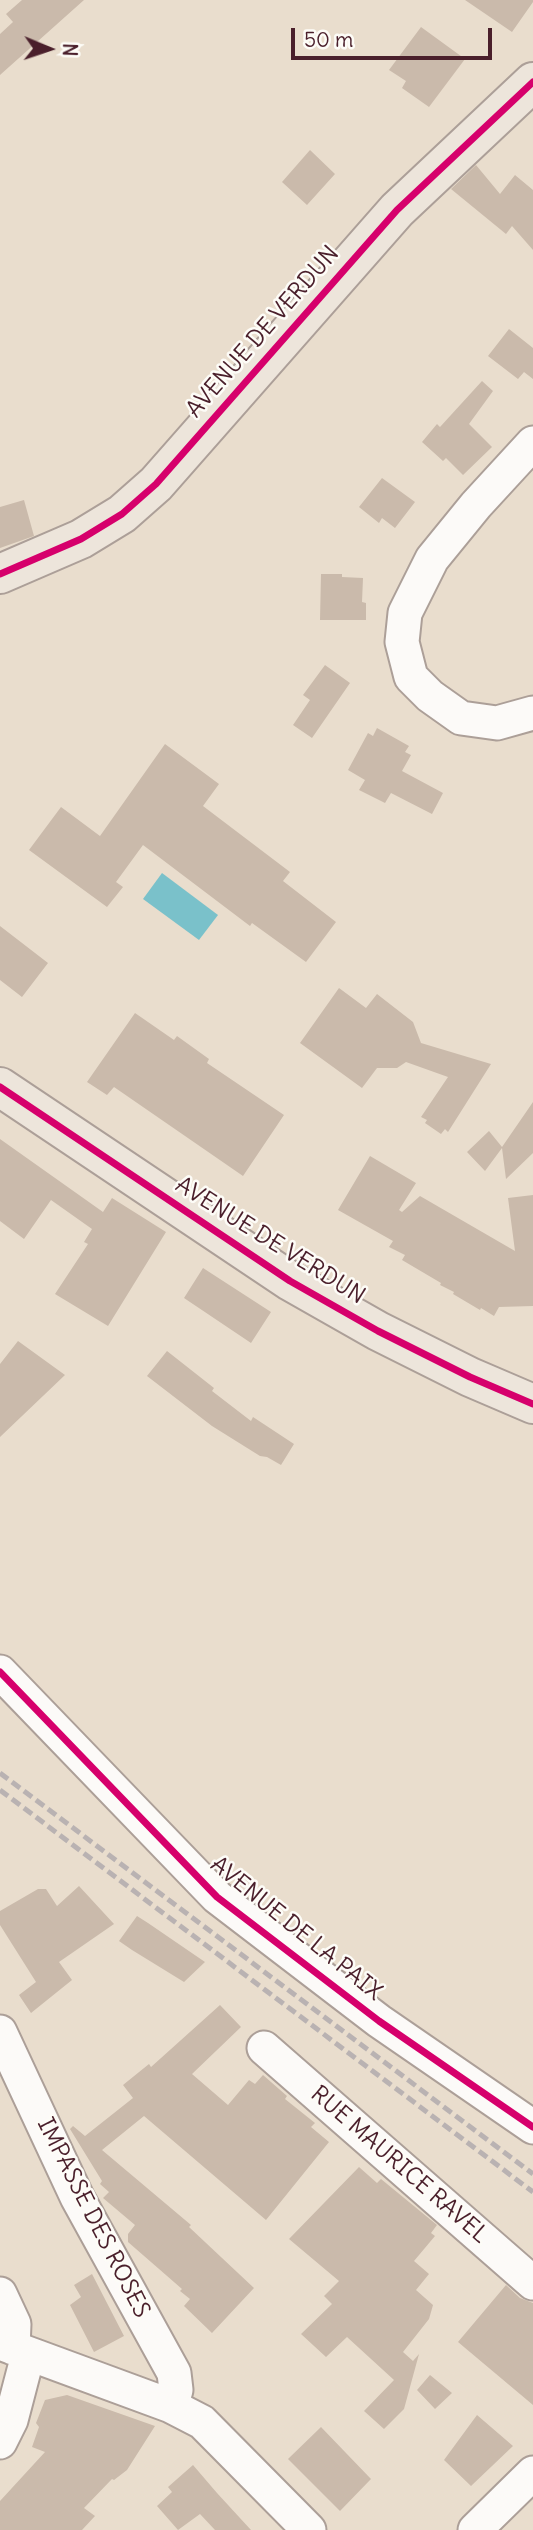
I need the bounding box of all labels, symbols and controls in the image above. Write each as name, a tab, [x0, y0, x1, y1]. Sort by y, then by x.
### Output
north arrow	[14, 14, 84, 84]
scale bar	[295, 14, 496, 58]
text: 50 m	[304, 26, 353, 53]
text: N	[58, 43, 82, 57]
street label: AVENUE DE VERDUN	[181, 241, 345, 423]
street label: AVENUE DE VERDUN	[170, 1171, 370, 1311]
street label: AVENUE DE LA PAIX	[205, 1851, 387, 2007]
street label: RUE MAURICE RAVEL	[305, 2081, 493, 2249]
street label: IMPASSE DES ROSES	[31, 2114, 155, 2322]

